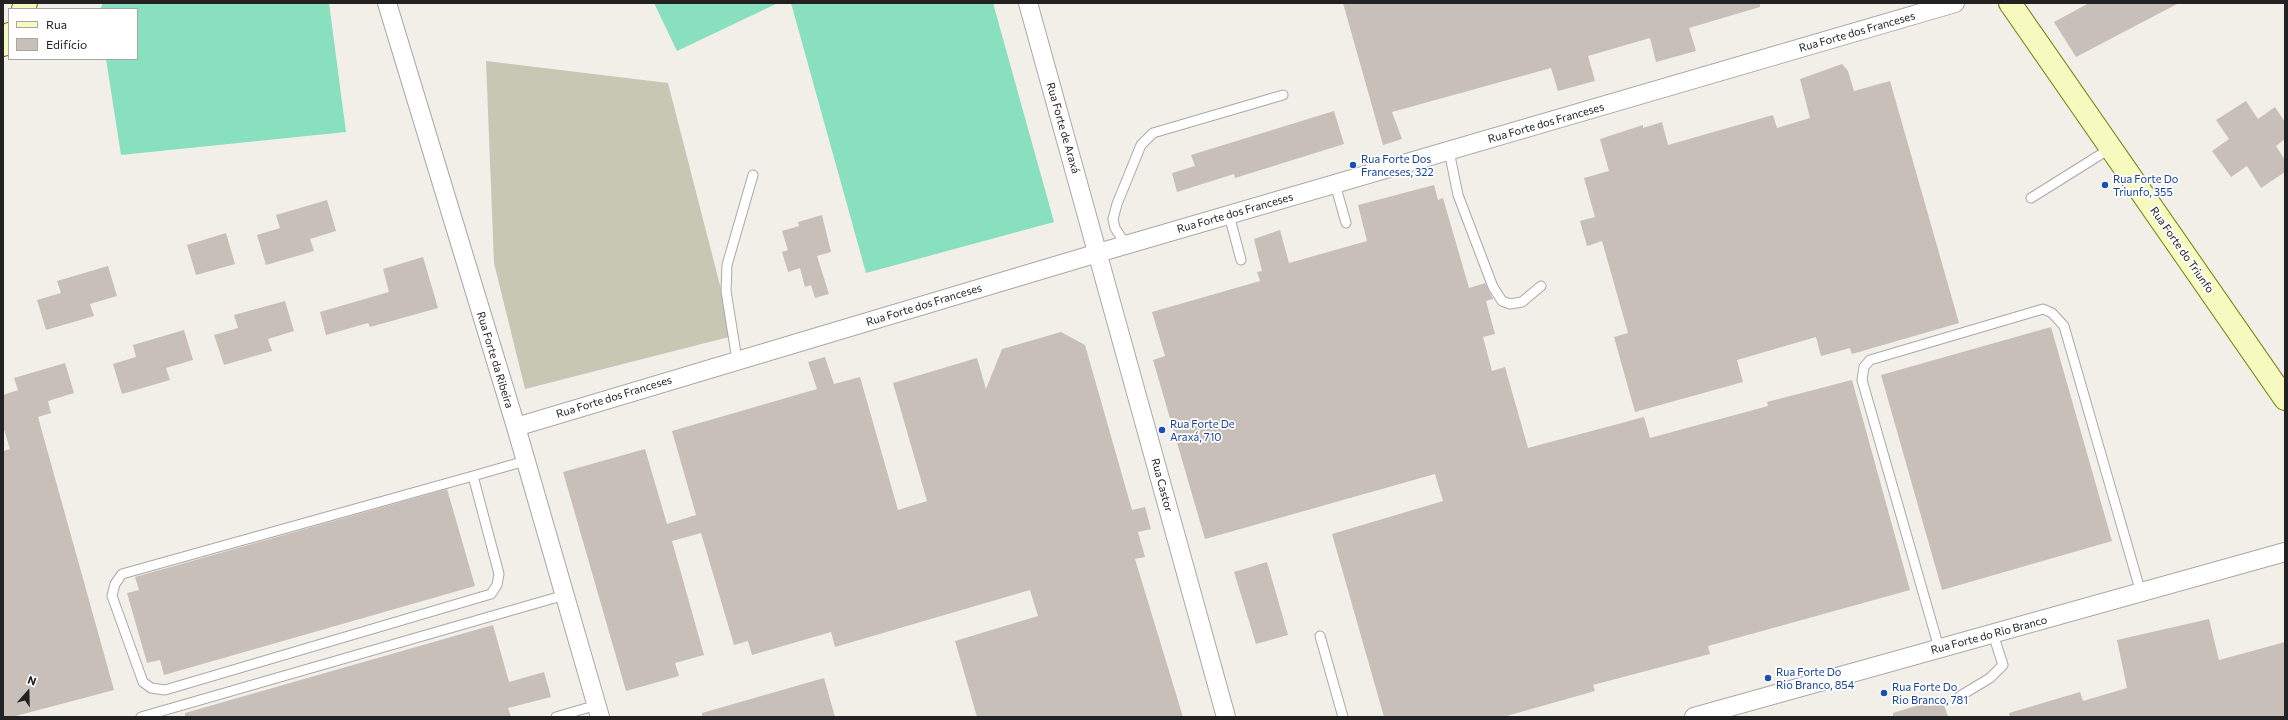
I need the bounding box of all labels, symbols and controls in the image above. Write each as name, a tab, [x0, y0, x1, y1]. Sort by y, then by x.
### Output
legend	[8, 8, 138, 60]
street label: Rua Forte dos Franceses	[1797, 9, 1917, 55]
text: Rua	[46, 17, 67, 31]
text: Edifício	[46, 37, 87, 51]
street label: Rua Forte de Araxá	[1044, 81, 1082, 175]
street label: Rua Forte dos Franceses	[1486, 100, 1606, 146]
place label: Rua Forte Dos Franceses, 322	[1361, 152, 1434, 178]
marker: Rua Forte Dos Franceses, 322	[1348, 160, 1358, 170]
place label: Rua Forte Do Triunfo, 355	[2113, 172, 2178, 198]
marker: Rua Forte Do Triunfo, 355	[2100, 180, 2110, 190]
street label: Rua Forte dos Franceses	[1175, 190, 1295, 236]
street label: Rua Forte do Triunfo	[2147, 204, 2217, 296]
street label: Rua Forte dos Franceses	[865, 281, 983, 329]
street label: Rua Forte da Ribeira	[474, 310, 516, 410]
street label: Rua Forte dos Franceses	[555, 373, 673, 421]
place label: Rua Forte De Araxá, 710	[1170, 417, 1235, 443]
marker: Rua Forte De Araxá, 710	[1157, 425, 1167, 435]
street label: Rua Castor	[1149, 457, 1175, 513]
street label: Rua Forte do Rio Branco	[1929, 613, 2049, 657]
place label: Rua Forte Do Rio Branco, 854	[1776, 665, 1854, 691]
north arrow	[8, 672, 48, 712]
text: N	[26, 673, 38, 688]
marker: Rua Forte Do Rio Branco, 854	[1763, 673, 1773, 683]
place label: Rua Forte Do Rio Branco, 781	[1892, 680, 1968, 706]
marker: Rua Forte Do Rio Branco, 781	[1879, 688, 1889, 698]

